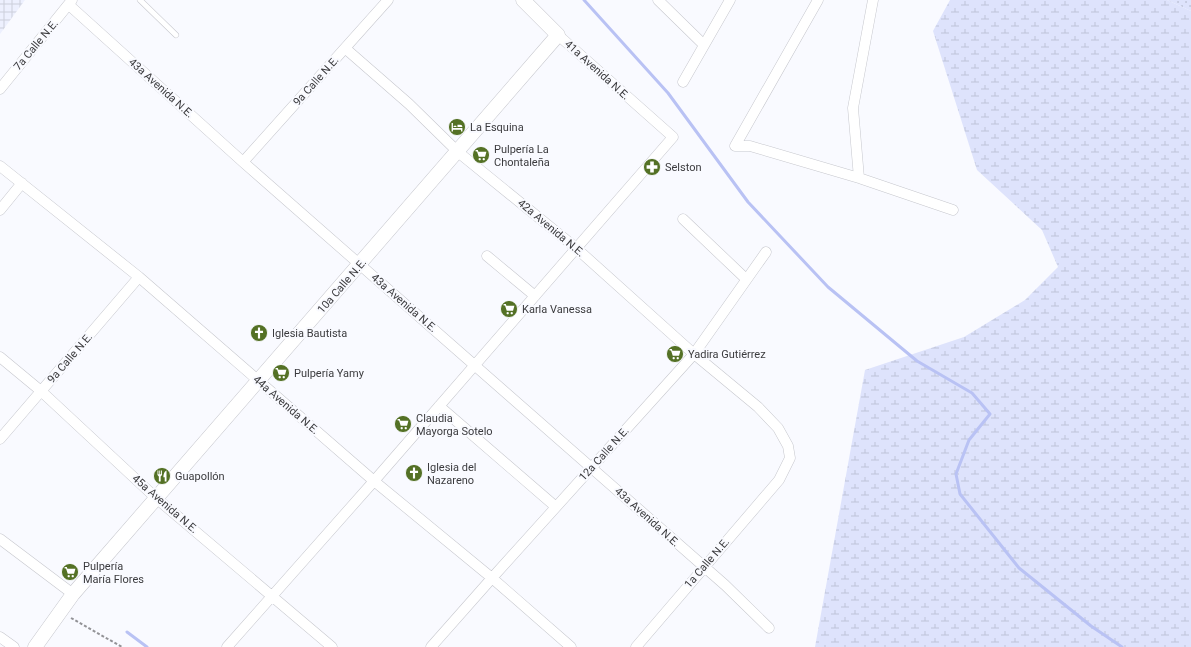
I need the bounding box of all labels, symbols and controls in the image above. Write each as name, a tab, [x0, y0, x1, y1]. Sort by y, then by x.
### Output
street label: 7a Calle N.E.	[11, 17, 61, 73]
street label: 41a Avenida N.E.	[562, 38, 632, 103]
street label: 9a Calle N.E.	[290, 54, 342, 108]
street label: 43a Avenida N.E.	[126, 56, 196, 121]
hotel icon: La Esquina	[447, 117, 467, 137]
place label: La Esquina	[470, 121, 524, 134]
place label: Pulpería La Chontaleña	[494, 143, 550, 169]
supermarket icon: Pulpería La Chontaleña	[471, 145, 491, 165]
pharmacy icon: Selston	[642, 157, 662, 177]
place label: Selston	[665, 161, 702, 174]
street label: 42a Avenida N.E.	[515, 196, 587, 260]
street label: 10a Calle N.E.	[315, 256, 369, 316]
street label: 43a Avenida N.E.	[369, 271, 440, 335]
supermarket icon: Karla Vanessa	[499, 299, 519, 319]
place label: Karla Vanessa	[522, 303, 592, 316]
church icon: Iglesia Bautista	[249, 323, 269, 343]
place label: Iglesia Bautista	[272, 327, 347, 340]
street label: 9a Calle N.E.	[45, 330, 95, 386]
supermarket icon: Yadira Gutiérrez	[665, 344, 685, 364]
place label: Yadira Gutiérrez	[688, 348, 766, 361]
supermarket icon: Pulpería Yamy	[271, 363, 291, 383]
place label: Pulpería Yamy	[294, 367, 365, 380]
street label: 44a Avenida N.E.	[251, 373, 322, 437]
place label: Claudia Mayorga Sotelo	[416, 412, 493, 438]
supermarket icon: Claudia Mayorga Sotelo	[393, 414, 413, 434]
street label: 12a Calle N.E.	[576, 424, 632, 484]
place label: Iglesia del Nazareno	[427, 461, 476, 487]
church icon: Iglesia del Nazareno	[404, 463, 424, 483]
restaurant icon: Guapollón	[152, 466, 172, 486]
place label: Guapollón	[175, 470, 225, 483]
street label: 45a Avenida N.E.	[130, 472, 201, 536]
street label: 43a Avenida N.E.	[612, 485, 682, 550]
street label: 1a Calle N.E.	[682, 535, 732, 591]
place label: Pulpería María Flores	[83, 560, 144, 586]
supermarket icon: Pulpería María Flores	[60, 562, 80, 582]

